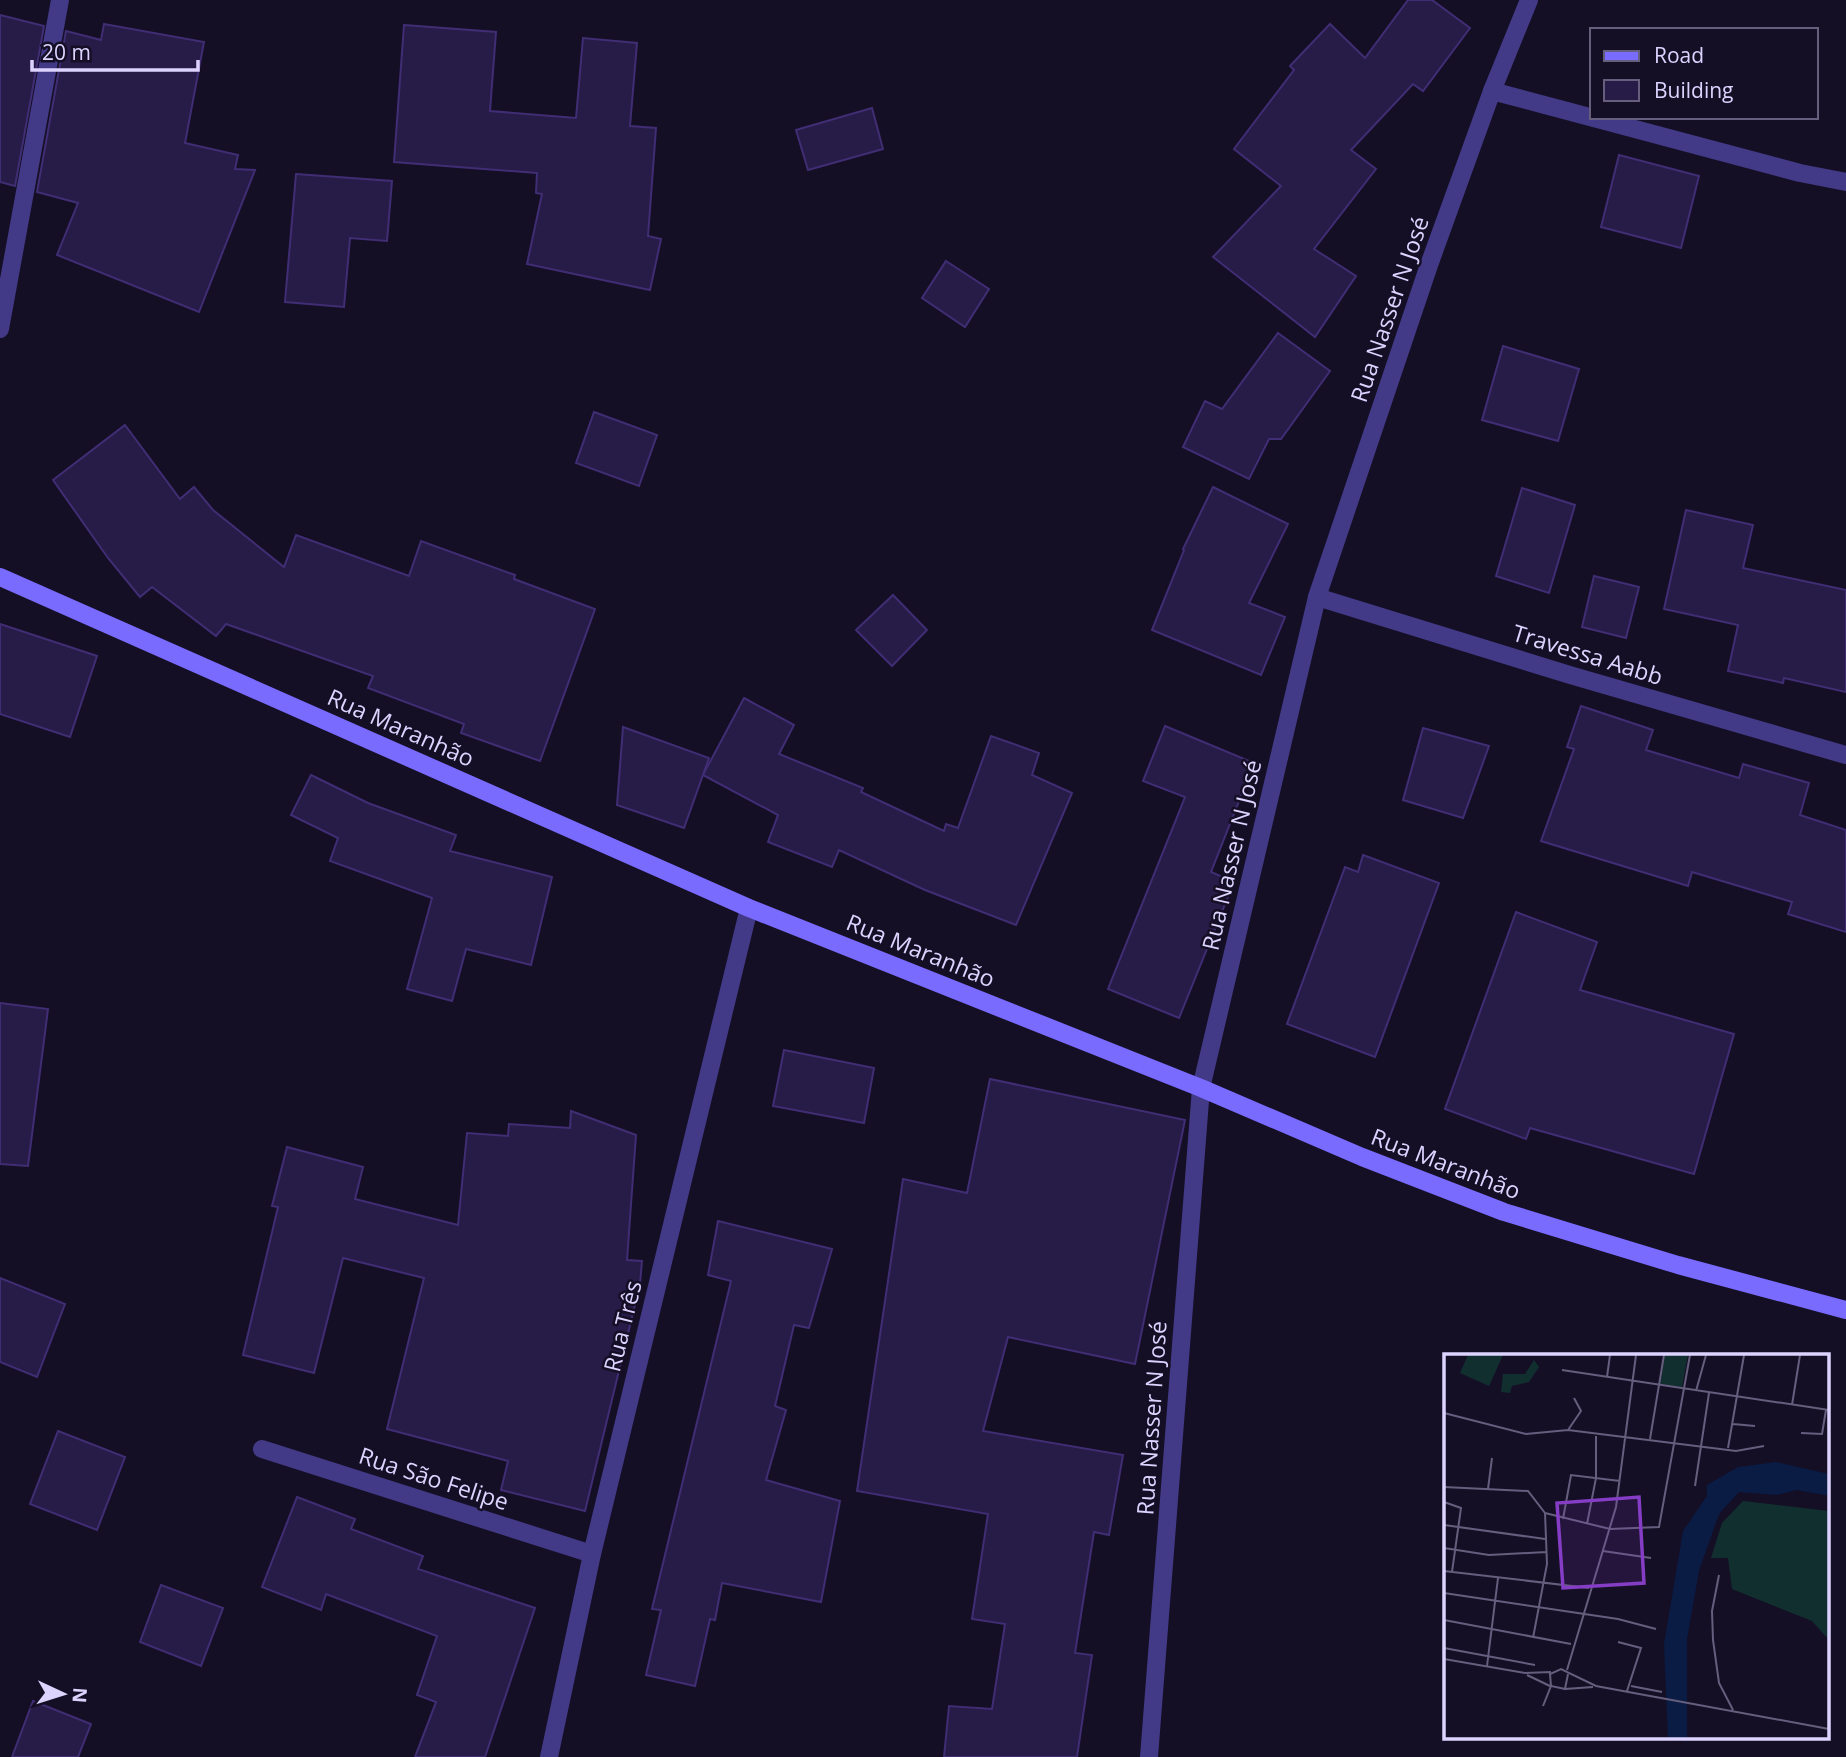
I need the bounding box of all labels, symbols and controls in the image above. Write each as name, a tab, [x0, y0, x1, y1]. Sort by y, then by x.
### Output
scale bar	[32, 28, 198, 72]
legend	[1590, 28, 1818, 119]
text: 20 m	[42, 38, 91, 66]
text: Road	[1654, 41, 1704, 69]
text: Building	[1654, 76, 1733, 104]
street label: Rua Nasser N José	[1342, 212, 1436, 406]
street label: Travessa Aabb	[1509, 616, 1667, 692]
street label: Rua Maranhão	[323, 680, 479, 774]
street label: Rua Nasser N José	[1194, 757, 1268, 953]
street label: Rua Maranhão	[842, 906, 1000, 994]
street label: Rua Maranhão	[1367, 1120, 1525, 1206]
street label: Rua Três	[595, 1277, 649, 1375]
street label: Rua Nasser N José	[1128, 1320, 1174, 1516]
inset map	[1444, 1354, 1828, 1740]
street label: Rua São Felipe	[355, 1439, 513, 1517]
north arrow	[28, 1659, 98, 1729]
text: N	[66, 1687, 93, 1704]

